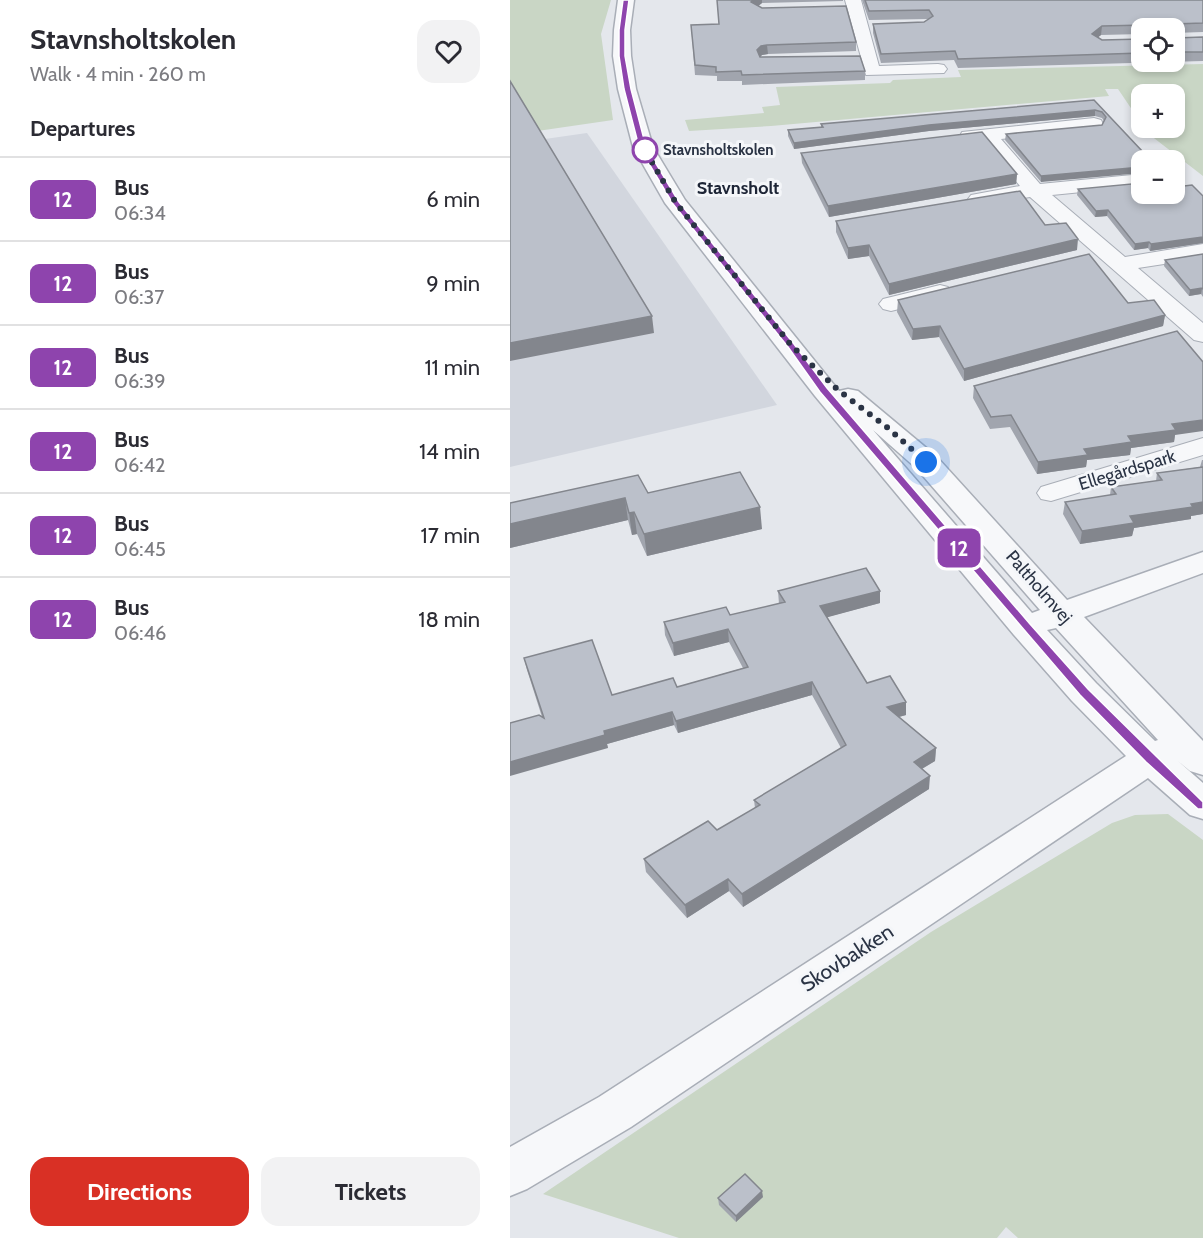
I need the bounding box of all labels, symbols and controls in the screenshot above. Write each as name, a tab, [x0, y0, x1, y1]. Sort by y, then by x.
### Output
map controls	[1131, 18, 1185, 204]
button: locate	[1131, 18, 1185, 72]
button: heart	[417, 20, 480, 83]
text: Stavnsholtskolen	[30, 22, 236, 56]
text: Walk · 4 min · 260 m	[30, 62, 206, 86]
button: +	[1131, 84, 1185, 138]
text: Departures	[30, 115, 135, 142]
marker: Stavnsholtskolen	[632, 137, 658, 163]
place label: Stavnsholtskolen	[663, 141, 774, 159]
button: −	[1131, 150, 1185, 204]
text: Bus	[114, 174, 149, 201]
district label: Stavnsholt	[697, 177, 779, 199]
text: 6 min	[426, 186, 480, 213]
text: 12	[54, 187, 72, 212]
text: 06:34	[114, 201, 166, 225]
text: Bus	[114, 258, 149, 285]
text: 9 min	[426, 270, 480, 297]
text: 12	[54, 271, 72, 296]
text: 06:37	[114, 285, 164, 309]
text: Bus	[114, 342, 149, 369]
text: 11 min	[424, 354, 480, 381]
text: 12	[54, 355, 72, 380]
text: 06:39	[114, 369, 166, 393]
text: Bus	[114, 426, 149, 453]
text: 14 min	[419, 438, 480, 465]
text: 12	[54, 439, 72, 464]
street label: Ellegårdspark	[1076, 445, 1179, 495]
your location	[911, 447, 941, 477]
text: 06:42	[114, 453, 166, 477]
text: Bus	[114, 510, 149, 537]
text: 17 min	[421, 522, 480, 549]
text: 12	[54, 523, 72, 548]
line badge: 12	[932, 528, 986, 568]
text: 12	[950, 536, 968, 561]
text: 06:45	[114, 537, 166, 561]
street label: Paltholmvej	[1001, 546, 1077, 628]
text: Bus	[114, 594, 149, 621]
text: 18 min	[418, 606, 480, 633]
text: 12	[54, 607, 72, 632]
text: 06:46	[114, 621, 166, 645]
street label: Skovbakken	[796, 918, 898, 997]
button: Directions	[30, 1157, 249, 1226]
button: Tickets	[261, 1157, 480, 1226]

